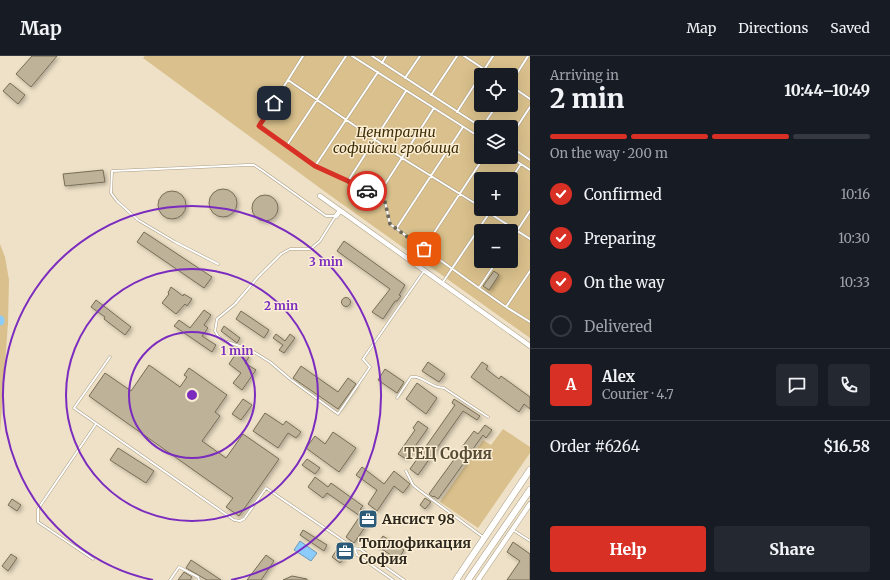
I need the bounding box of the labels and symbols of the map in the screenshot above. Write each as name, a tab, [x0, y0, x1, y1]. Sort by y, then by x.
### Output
pin	[257, 86, 291, 120]
park label: Централни софийски гробища	[333, 123, 459, 157]
courier	[347, 171, 387, 211]
pin	[407, 232, 441, 266]
text: 3 min	[309, 254, 343, 269]
text: 2 min	[264, 298, 298, 313]
text: 1 min	[221, 343, 253, 358]
centre of rings	[185, 388, 199, 402]
district label: ТЕЦ София	[404, 444, 492, 463]
office icon: Ансист 98	[357, 508, 379, 530]
place label: Ансист 98	[381, 510, 455, 528]
place label: Топлофикация София	[359, 534, 472, 568]
office icon: Топлофикация София	[334, 540, 356, 562]

